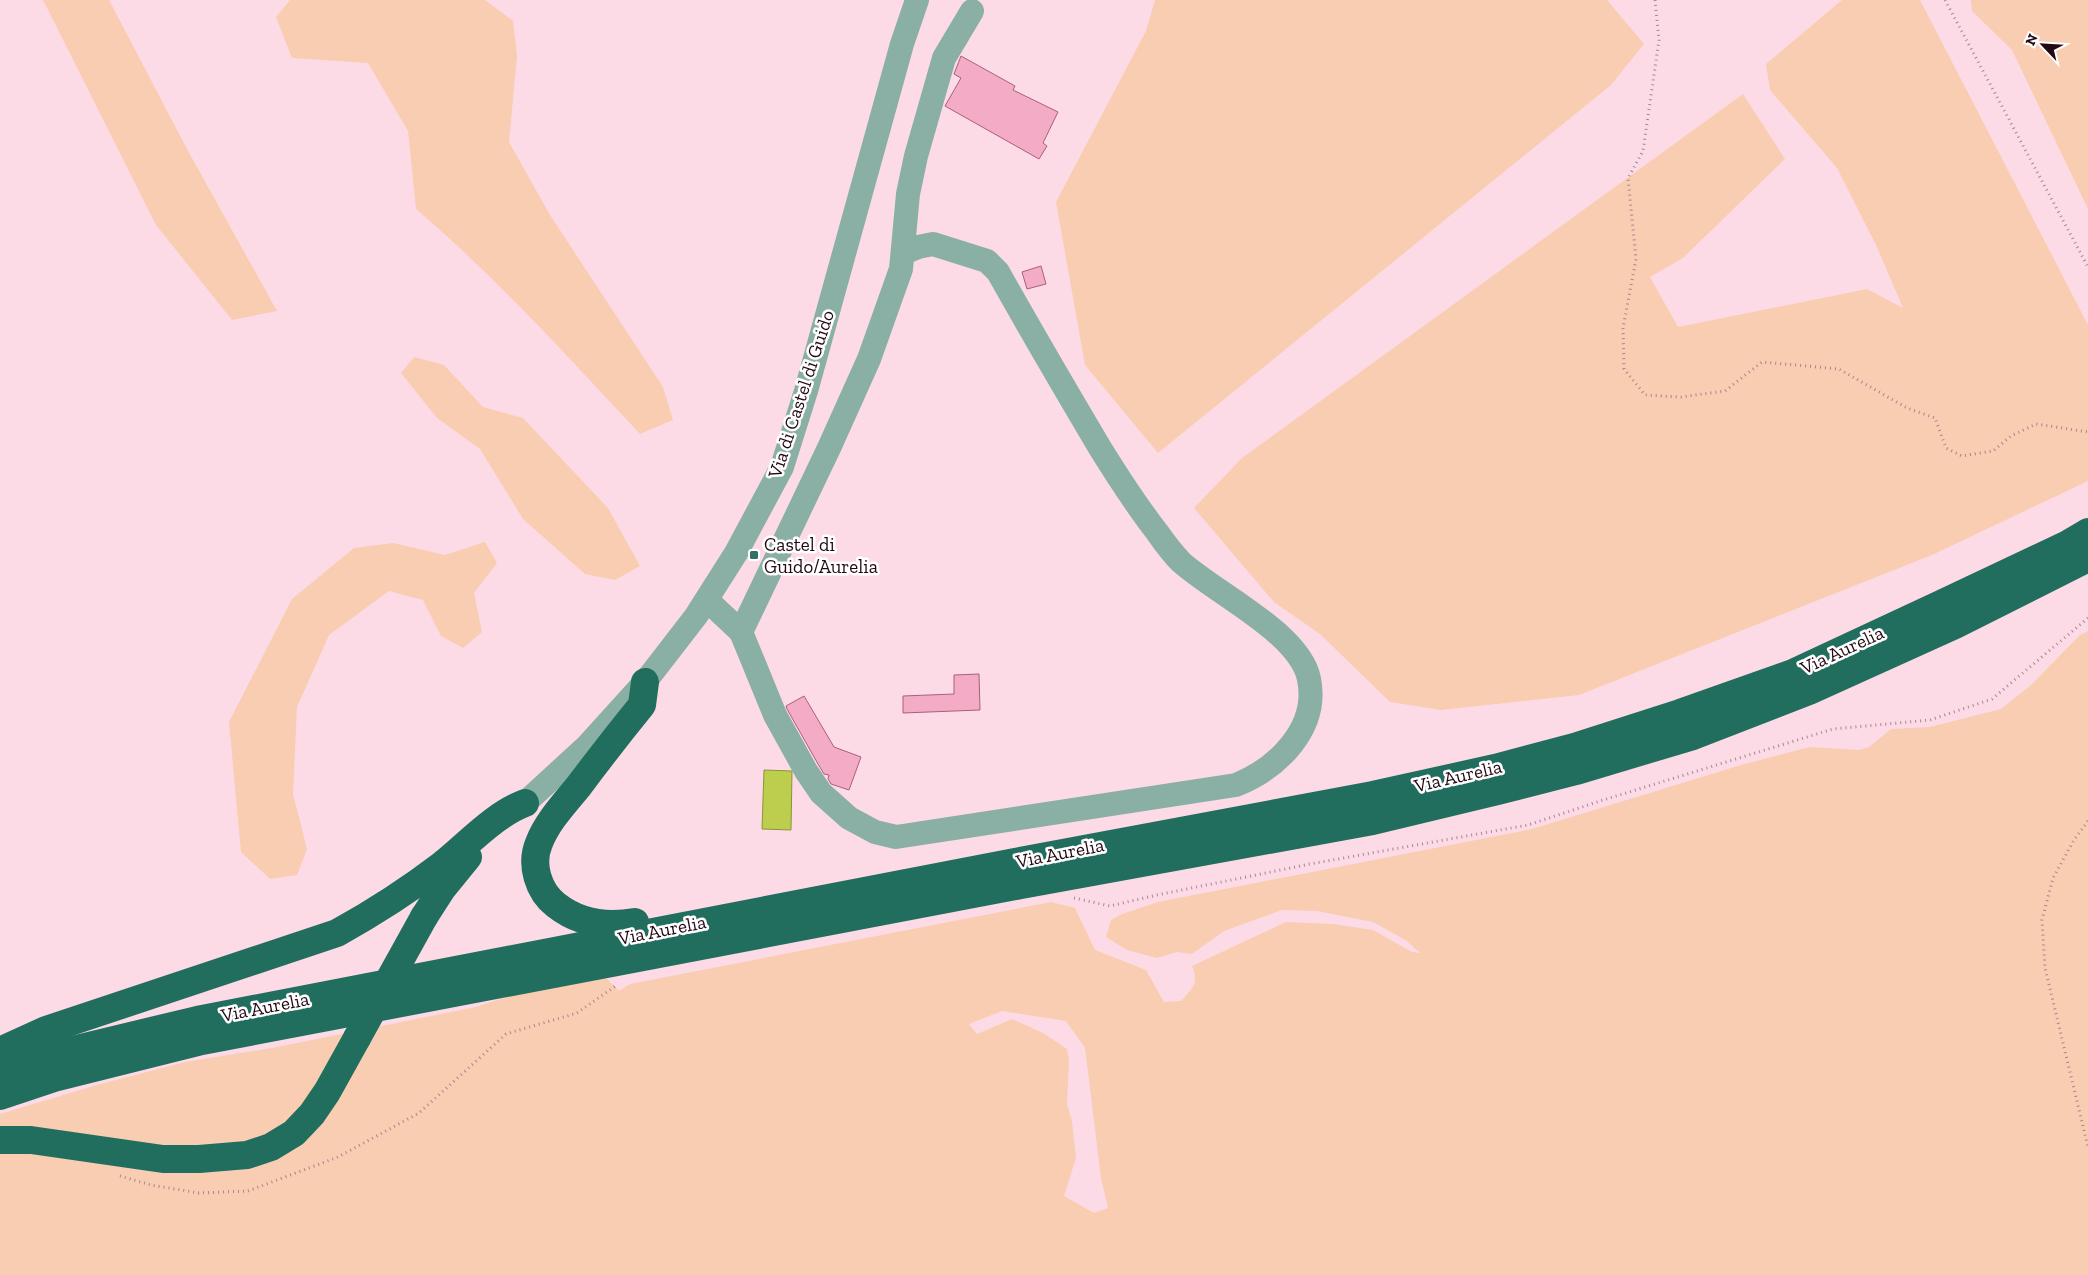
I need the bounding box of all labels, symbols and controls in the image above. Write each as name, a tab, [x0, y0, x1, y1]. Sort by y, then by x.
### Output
north arrow	[2018, 20, 2068, 70]
text: N	[2022, 31, 2042, 48]
street label: Via di Castel di Guido	[763, 307, 839, 482]
place label: Castel di Guido/Aurelia	[764, 533, 878, 578]
marker: Castel di Guido/Aurelia	[748, 549, 760, 561]
street label: Via Aurelia	[1796, 621, 1887, 680]
street label: Via Aurelia	[1411, 755, 1504, 797]
street label: Via Aurelia	[1013, 833, 1106, 873]
street label: Via Aurelia	[615, 910, 708, 950]
street label: Via Aurelia	[218, 987, 311, 1027]

